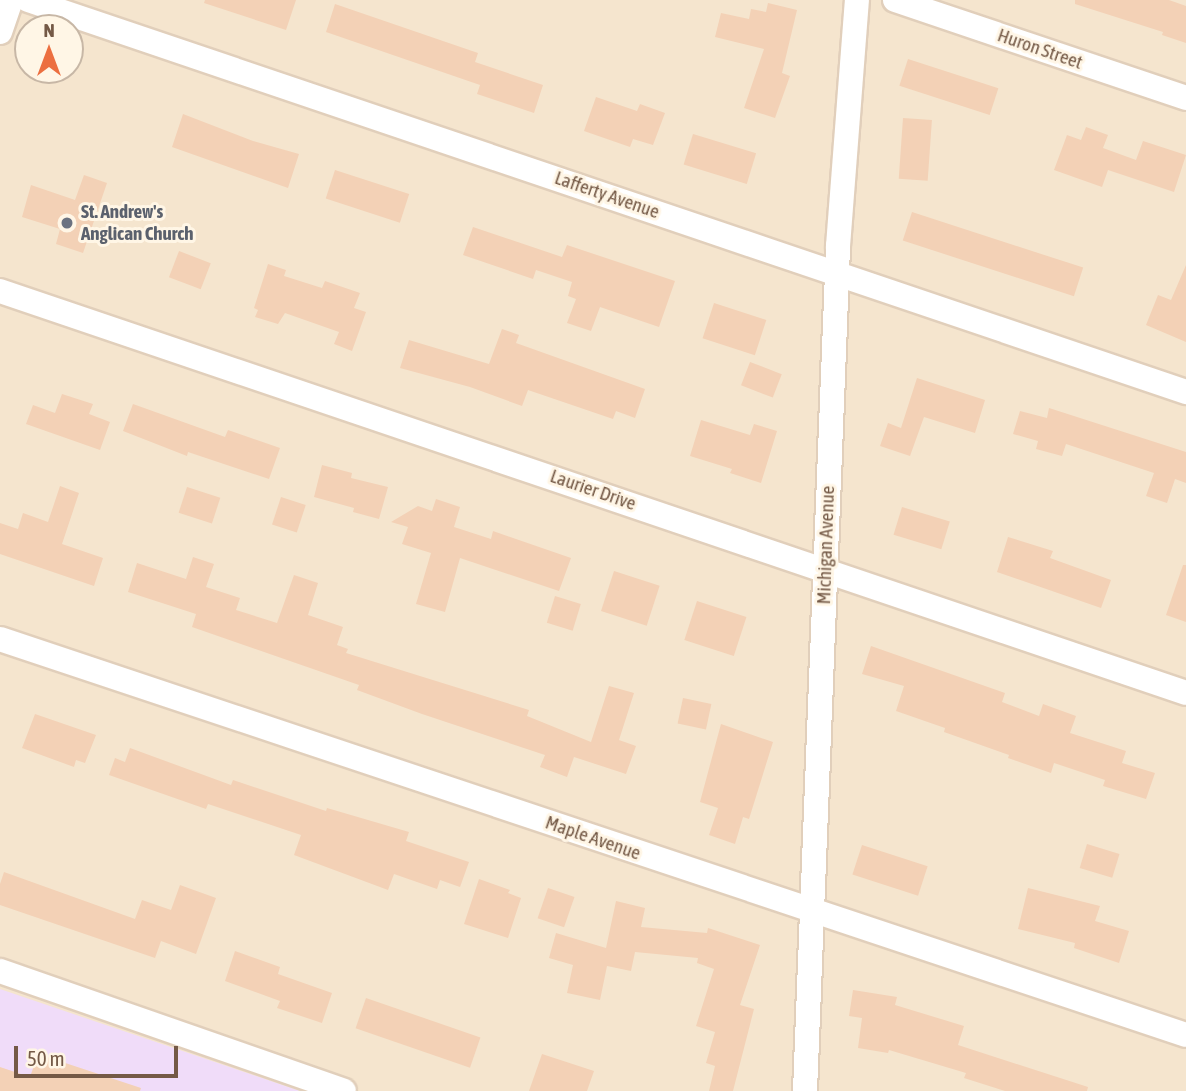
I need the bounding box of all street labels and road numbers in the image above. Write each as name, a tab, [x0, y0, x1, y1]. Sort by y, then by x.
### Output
street label: Huron Street	[995, 24, 1085, 74]
street label: Lafferty Avenue	[552, 166, 662, 224]
street label: Laurier Drive	[547, 465, 639, 515]
street label: Michigan Avenue	[813, 485, 839, 605]
street label: Maple Avenue	[542, 811, 644, 865]

